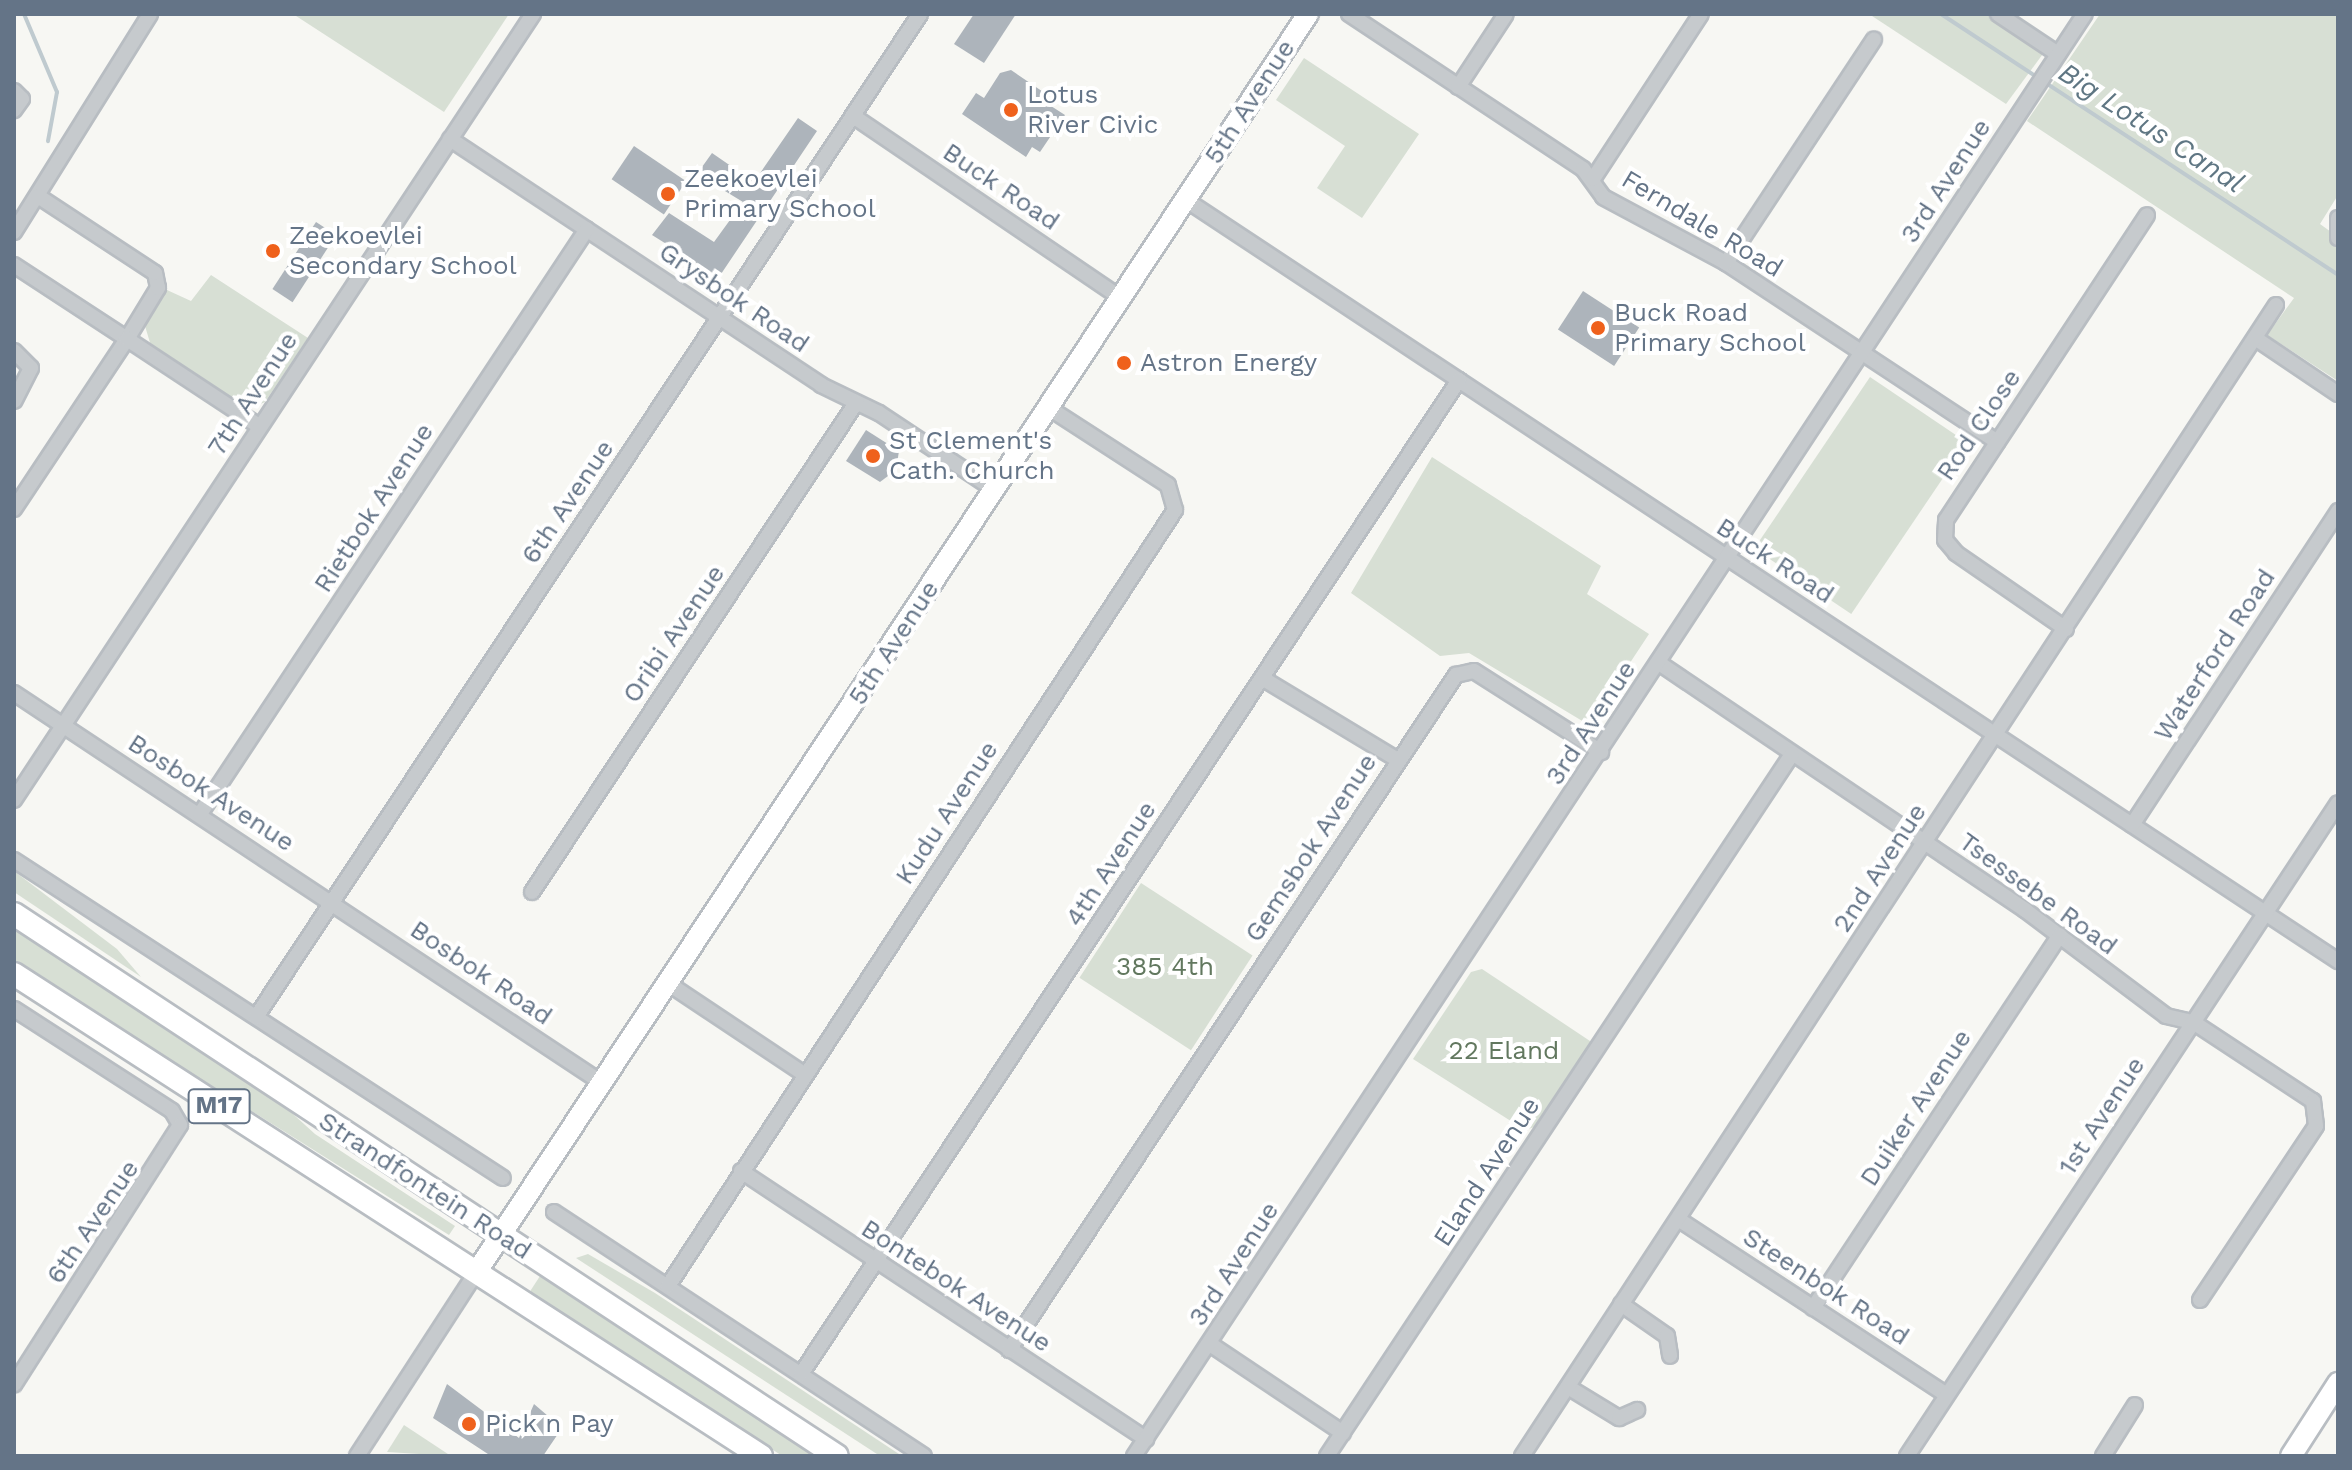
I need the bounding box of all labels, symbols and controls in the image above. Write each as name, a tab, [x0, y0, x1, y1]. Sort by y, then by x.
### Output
street label: 5th Avenue	[1198, 34, 1302, 170]
water label: Big Lotus Canal	[2052, 56, 2250, 200]
place label: Lotus River Civic	[1027, 79, 1159, 140]
marker: Lotus River Civic	[1002, 101, 1020, 119]
street label: 3rd Avenue	[1894, 113, 1998, 249]
street label: Buck Road	[936, 136, 1066, 238]
place label: Zeekoevlei Primary School	[684, 163, 876, 224]
street label: Ferndale Road	[1616, 164, 1788, 284]
marker: Zeekoevlei Primary School	[659, 185, 677, 203]
place label: Zeekoevlei Secondary School	[289, 220, 517, 282]
street label: Grysbok Road	[653, 236, 815, 360]
marker: Zeekoevlei Secondary School	[264, 242, 282, 260]
place label: Buck Road Primary School	[1614, 297, 1806, 358]
marker: Buck Road Primary School	[1589, 319, 1607, 337]
street label: 7th Avenue	[201, 326, 305, 462]
place label: Astron Energy	[1140, 347, 1317, 379]
marker: Astron Energy	[1115, 354, 1133, 372]
street label: Rod Close	[1930, 363, 2028, 487]
street label: Rietbok Avenue	[307, 417, 441, 599]
place label: St Clement's Cath. Church	[889, 425, 1055, 486]
street label: 6th Avenue	[515, 434, 621, 570]
marker: St Clement's Cath. Church	[864, 447, 882, 465]
street label: Buck Road	[1710, 511, 1840, 611]
street label: Oribi Avenue	[616, 559, 732, 709]
street label: Waterford Road	[2148, 563, 2282, 747]
street label: 5th Avenue	[842, 575, 946, 711]
street label: 3rd Avenue	[1539, 655, 1643, 791]
street label: Bosbok Avenue	[121, 727, 301, 859]
street label: Kudu Avenue	[889, 735, 1005, 891]
street label: Gemsbok Avenue	[1238, 747, 1384, 949]
street label: 4th Avenue	[1059, 795, 1163, 933]
street label: 2nd Avenue	[1827, 797, 1933, 939]
street label: Tsessebe Road	[1953, 826, 2123, 962]
street label: Bosbok Road	[404, 914, 558, 1032]
park label: 385 4th	[1116, 951, 1214, 983]
street label: Duiker Avenue	[1853, 1023, 1979, 1193]
park label: 22 Eland	[1449, 1035, 1559, 1067]
street label: 1st Avenue	[2052, 1051, 2152, 1181]
road number: M17	[187, 1086, 251, 1126]
street label: Eland Avenue	[1427, 1091, 1547, 1253]
street label: Strandfontein Road	[313, 1106, 537, 1266]
street label: 6th Avenue	[40, 1154, 146, 1290]
street label: 3rd Avenue	[1182, 1196, 1286, 1332]
street label: Bontebok Avenue	[854, 1213, 1058, 1359]
street label: Steenbok Road	[1737, 1221, 1915, 1353]
place label: Pick n Pay	[485, 1408, 614, 1440]
marker: Pick n Pay	[460, 1415, 478, 1433]

